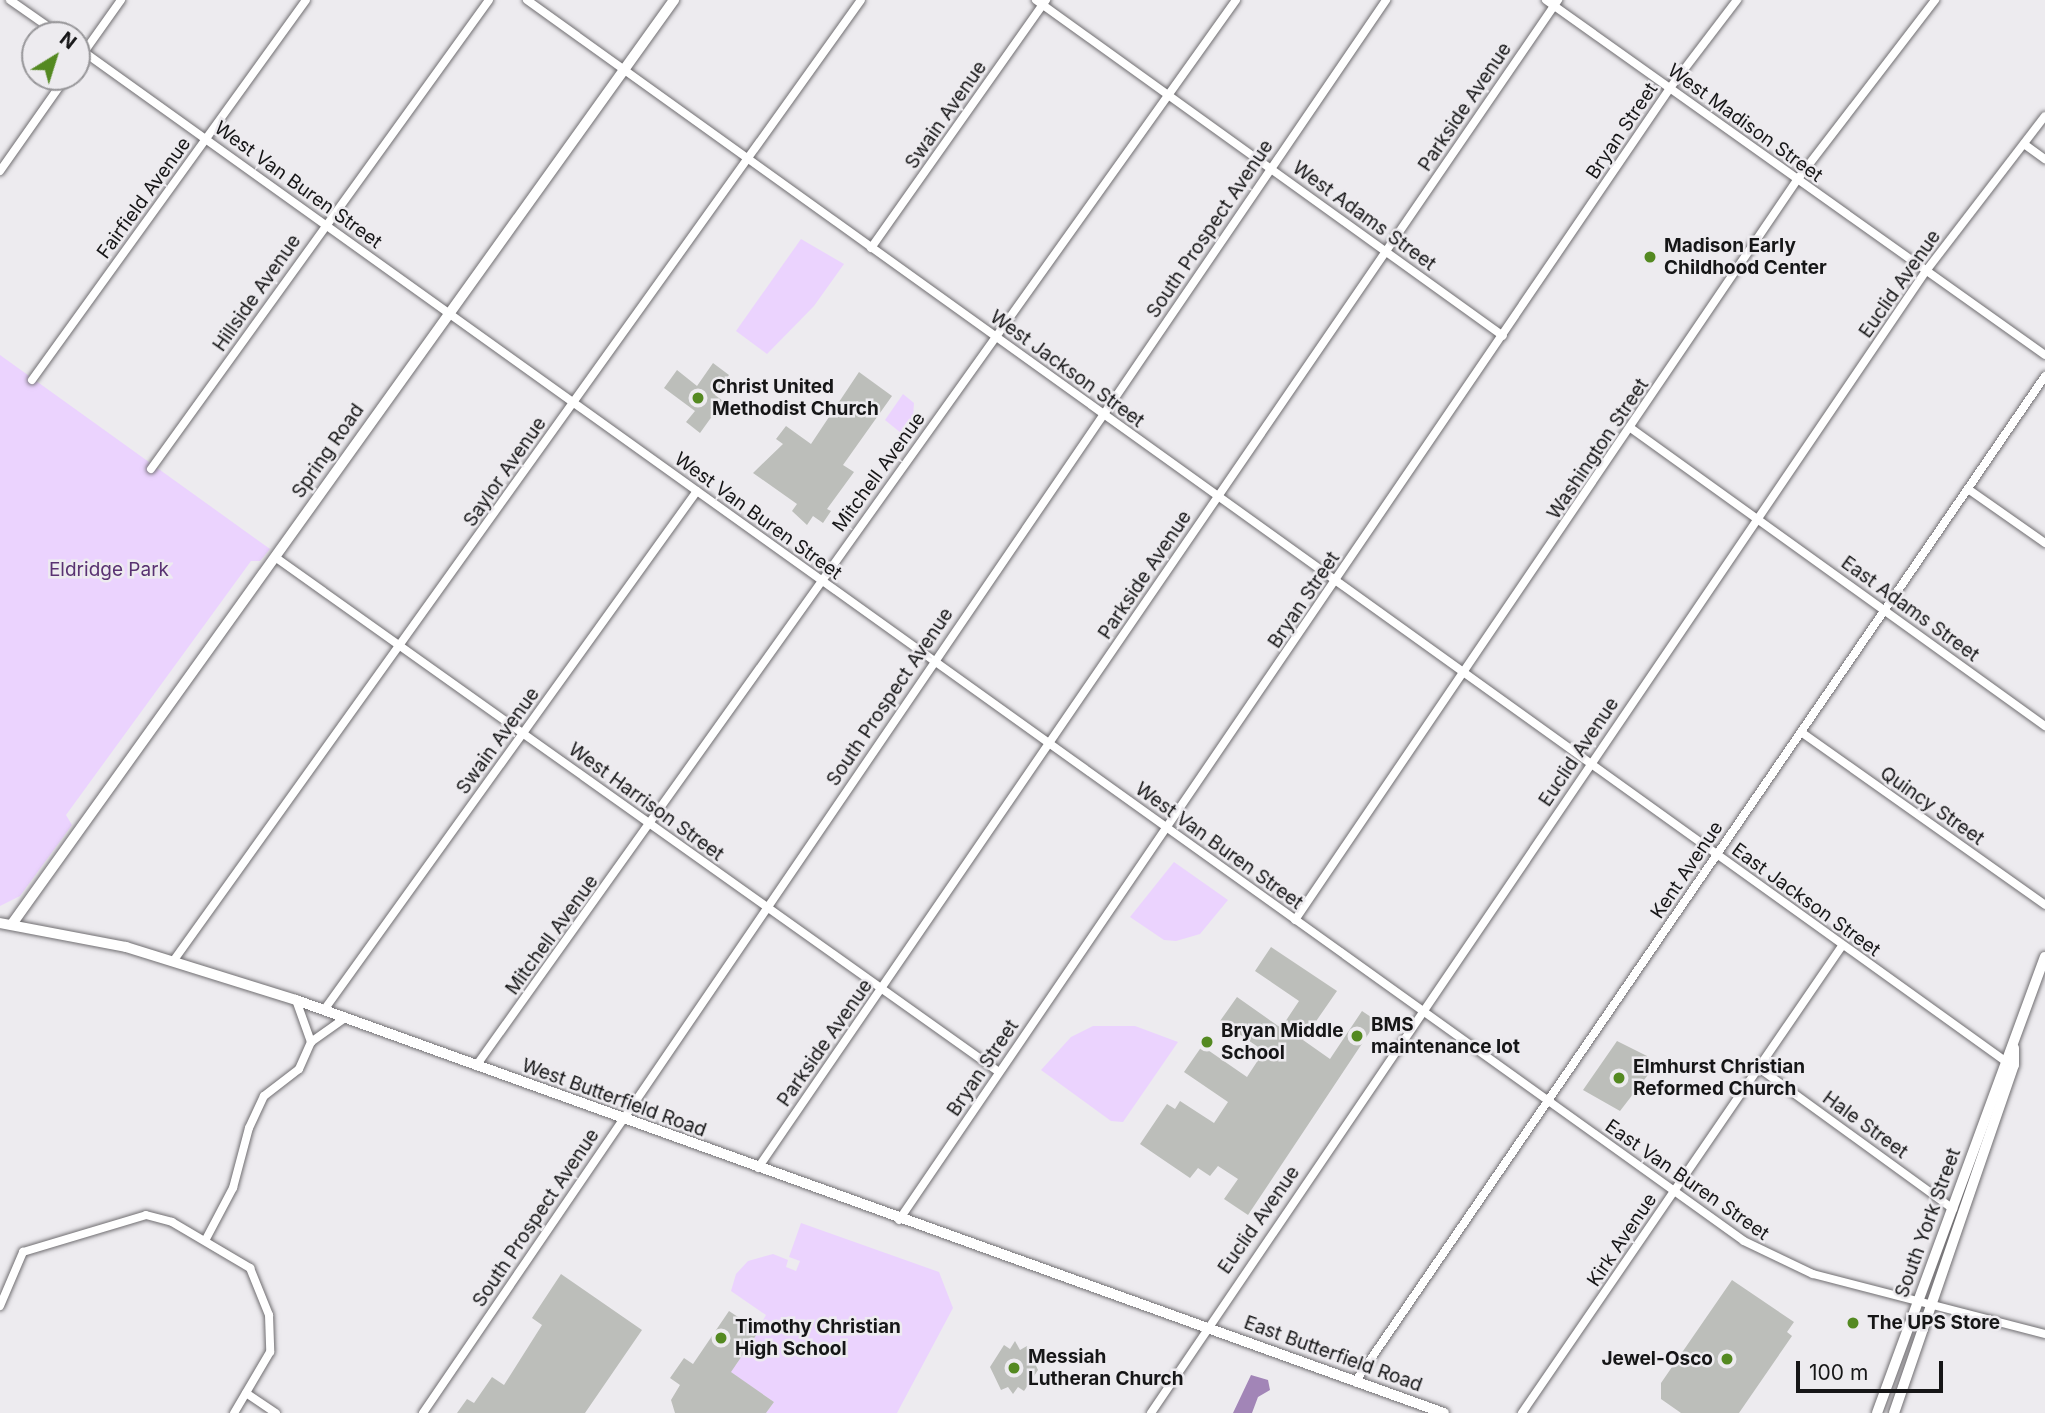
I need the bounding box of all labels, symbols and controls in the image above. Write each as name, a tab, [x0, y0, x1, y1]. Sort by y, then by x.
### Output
north arrow	[21, 21, 91, 91]
text: N	[55, 27, 81, 54]
street label: Parkside Avenue	[1414, 38, 1516, 176]
street label: Swain Avenue	[900, 57, 992, 173]
street label: West Madison Street	[1663, 59, 1827, 187]
street label: Bryan Street	[1581, 78, 1663, 184]
street label: West Van Buren Street	[210, 117, 386, 253]
street label: Fairfield Avenue	[92, 133, 196, 263]
street label: South Prospect Avenue	[1142, 136, 1278, 322]
street label: West Adams Street	[1288, 156, 1440, 276]
street label: Euclid Avenue	[1854, 226, 1946, 342]
street label: Hillside Avenue	[208, 230, 306, 356]
place label: Madison Early Childhood Center	[1664, 235, 1827, 279]
marker: Madison Early Childhood Center	[1642, 249, 1658, 265]
street label: West Jackson Street	[986, 305, 1148, 433]
street label: Washington Street	[1542, 374, 1654, 524]
place label: Christ United Methodist Church	[712, 376, 879, 420]
marker: Christ United Methodist Church	[690, 390, 706, 406]
street label: Spring Road	[287, 399, 369, 503]
street label: Mitchell Avenue	[828, 408, 930, 536]
street label: Saylor Avenue	[459, 413, 551, 531]
street label: West Van Buren Street	[670, 448, 846, 584]
street label: Parkside Avenue	[1094, 506, 1196, 644]
street label: Bryan Street	[1263, 547, 1345, 653]
street label: East Adams Street	[1837, 551, 1983, 667]
park label: Eldridge Park	[49, 559, 169, 581]
street label: South Prospect Avenue	[822, 604, 958, 790]
street label: Swain Avenue	[452, 683, 544, 799]
street label: Euclid Avenue	[1534, 693, 1624, 811]
street label: West Harrison Street	[564, 738, 728, 866]
street label: Quincy Street	[1876, 762, 1988, 850]
street label: West Van Buren Street	[1131, 778, 1307, 914]
street label: Kent Avenue	[1646, 817, 1728, 923]
street label: East Jackson Street	[1727, 838, 1885, 962]
street label: Mitchell Avenue	[501, 871, 603, 999]
street label: Parkside Avenue	[773, 975, 877, 1111]
place label: BMS maintenance lot	[1371, 1014, 1520, 1058]
street label: Bryan Street	[942, 1015, 1024, 1121]
place label: Bryan Middle School	[1221, 1020, 1343, 1064]
marker: BMS maintenance lot	[1349, 1028, 1365, 1044]
marker: Bryan Middle School	[1199, 1034, 1215, 1050]
street label: West Butterfield Road	[519, 1054, 709, 1142]
place label: Elmhurst Christian Reformed Church	[1633, 1056, 1805, 1100]
marker: Elmhurst Christian Reformed Church	[1611, 1070, 1627, 1086]
street label: Hale Street	[1818, 1087, 1912, 1163]
street label: East Van Buren Street	[1601, 1115, 1773, 1245]
street label: South Prospect Avenue	[468, 1125, 604, 1311]
street label: South York Street	[1890, 1145, 1966, 1301]
street label: Euclid Avenue	[1213, 1162, 1305, 1278]
street label: Kirk Avenue	[1582, 1189, 1662, 1291]
street label: East Butterfield Road	[1241, 1311, 1425, 1397]
place label: The UPS Store	[1867, 1312, 2000, 1334]
marker: The UPS Store	[1845, 1315, 1861, 1331]
place label: Timothy Christian High School	[735, 1316, 901, 1360]
marker: Timothy Christian High School	[713, 1330, 729, 1346]
place label: Messiah Lutheran Church	[1028, 1346, 1184, 1390]
scale bar	[1800, 1346, 1947, 1390]
place label: Jewel-Osco	[1601, 1348, 1713, 1370]
marker: Jewel-Osco	[1719, 1351, 1735, 1367]
marker: Messiah Lutheran Church	[1006, 1360, 1022, 1376]
text: 100 m	[1809, 1360, 1868, 1385]

